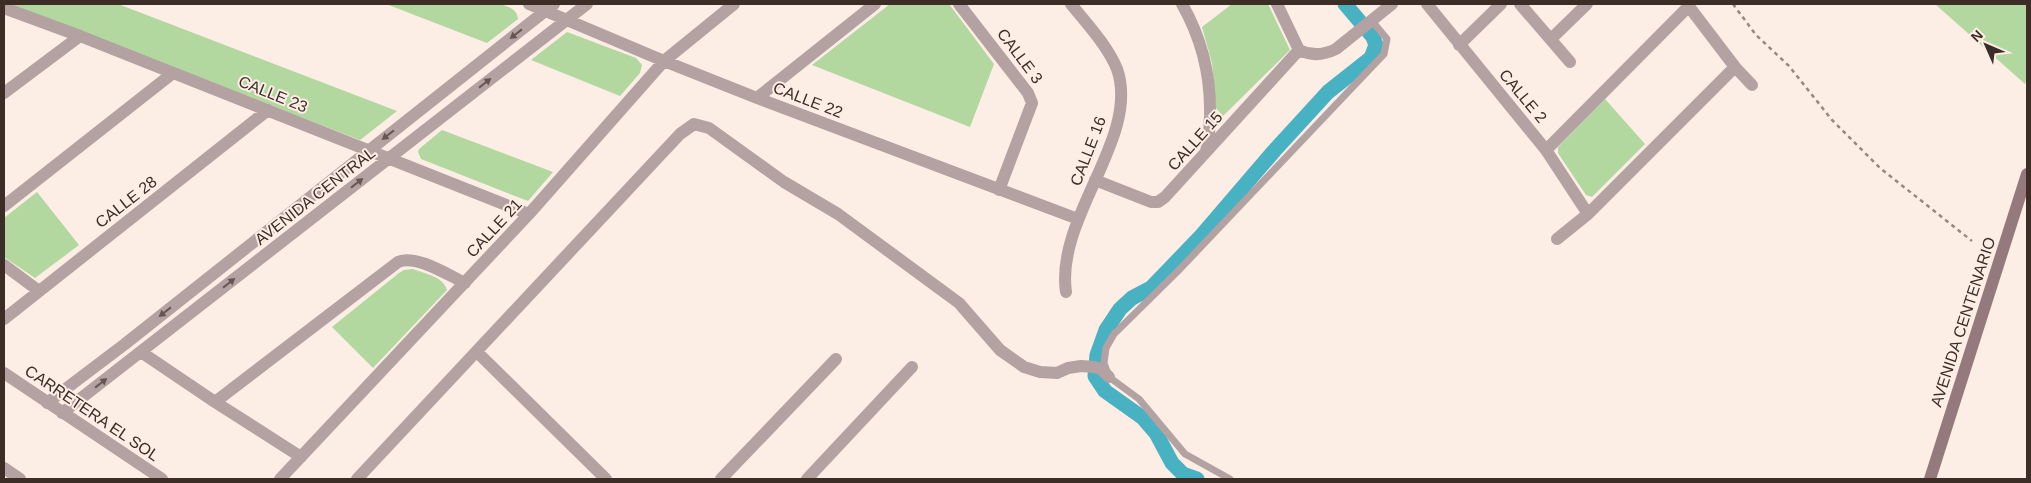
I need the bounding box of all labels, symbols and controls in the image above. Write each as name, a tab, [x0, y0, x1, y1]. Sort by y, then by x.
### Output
north arrow	[1961, 20, 2011, 70]
street label: CALLE 3	[994, 25, 1046, 87]
text: N	[1968, 27, 1986, 45]
one-way arrow	[510, 28, 523, 39]
street label: CALLE 2	[1496, 66, 1550, 126]
street label: CALLE 23	[236, 72, 310, 116]
one-way arrow	[478, 78, 491, 89]
street label: CALLE 22	[771, 79, 845, 121]
street label: CALLE 15	[1164, 108, 1226, 174]
street label: CALLE 16	[1067, 114, 1109, 188]
one-way arrow	[382, 130, 395, 140]
street label: AVENIDA CENTRAL	[252, 144, 378, 248]
street label: CALLE 28	[92, 173, 160, 231]
one-way arrow	[350, 178, 363, 189]
street label: CALLE 21	[463, 195, 525, 260]
street label: AVENIDA CENTENARIO	[1927, 235, 1999, 409]
one-way arrow	[222, 278, 235, 289]
one-way arrow	[158, 307, 172, 317]
street label: CARRETERA EL SOL	[22, 362, 162, 464]
one-way arrow	[94, 378, 107, 389]

